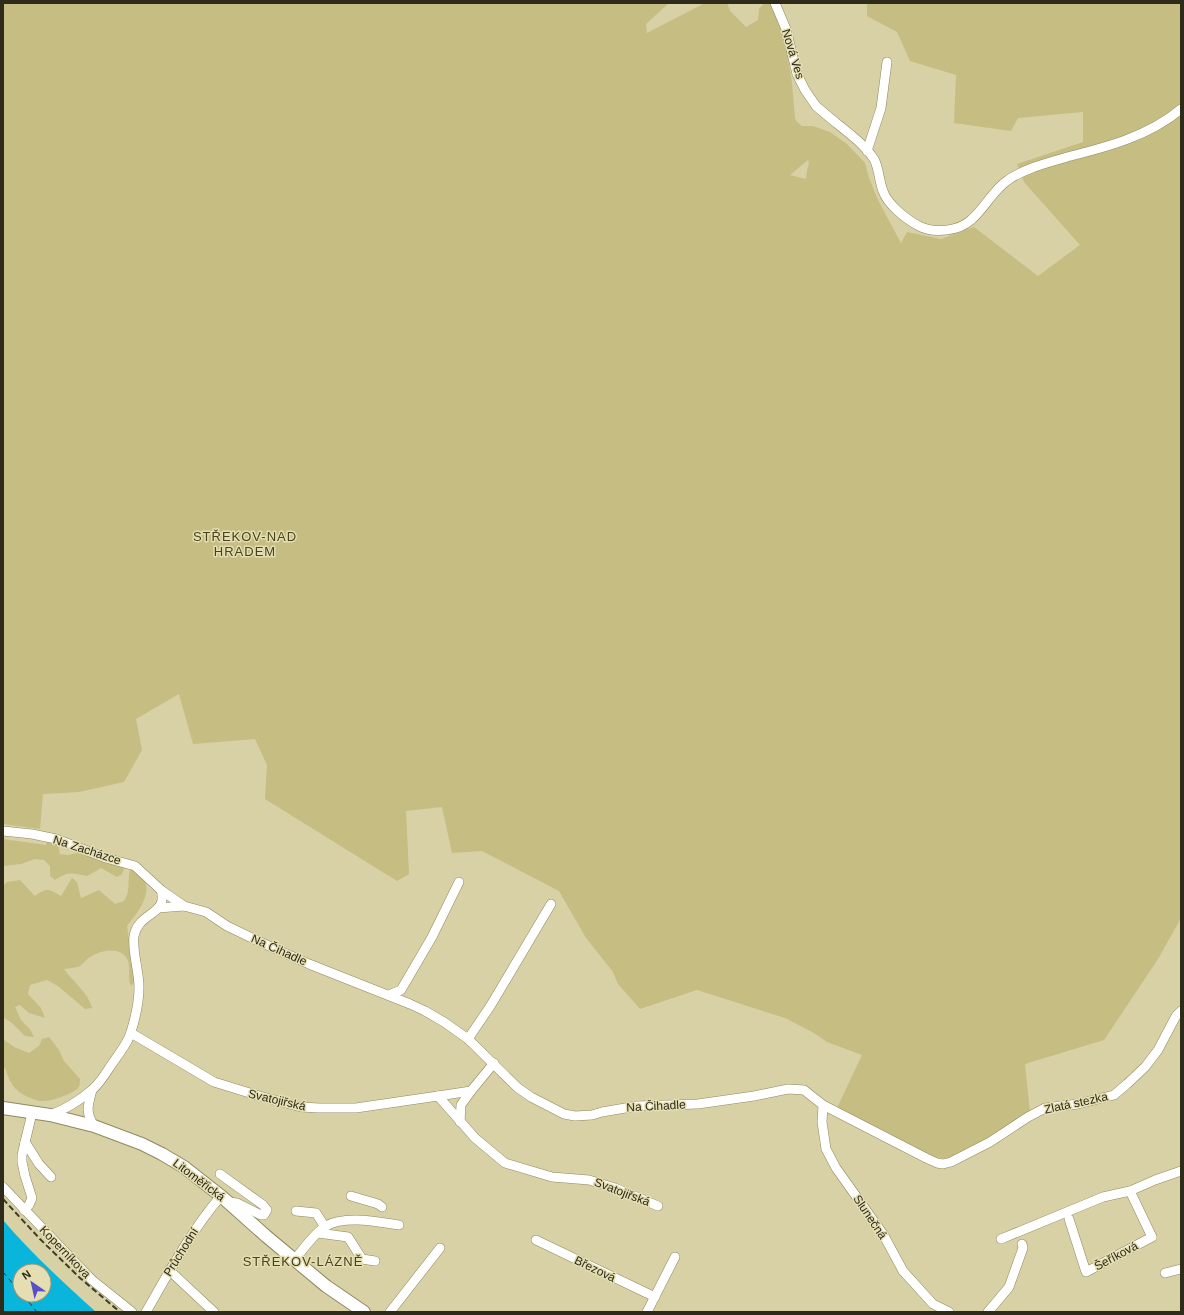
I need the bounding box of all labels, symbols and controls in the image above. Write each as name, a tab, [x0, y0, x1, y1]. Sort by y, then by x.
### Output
street label: Nová Ves	[779, 27, 807, 81]
district label: STŘEKOV-NAD HRADEM	[193, 529, 297, 559]
street label: Na Zacházce	[51, 832, 123, 868]
street label: Na Čihadle	[249, 931, 310, 969]
street label: Svatojiřská	[247, 1087, 307, 1113]
street label: Zlatá stezka	[1043, 1089, 1109, 1117]
street label: Na Čihadle	[626, 1096, 686, 1115]
street label: Litoměřická	[170, 1156, 228, 1204]
street label: Svatojiřská	[592, 1175, 652, 1209]
street label: Slunečná	[850, 1192, 890, 1242]
street label: Koperníkova	[37, 1223, 94, 1281]
street label: Průchodní	[161, 1225, 202, 1279]
street label: Šeříková	[1091, 1238, 1140, 1273]
street label: Březová	[572, 1253, 618, 1285]
district label: STŘEKOV-LÁZNĚ	[243, 1254, 363, 1269]
north arrow	[12, 1263, 52, 1303]
text: N	[20, 1267, 33, 1282]

